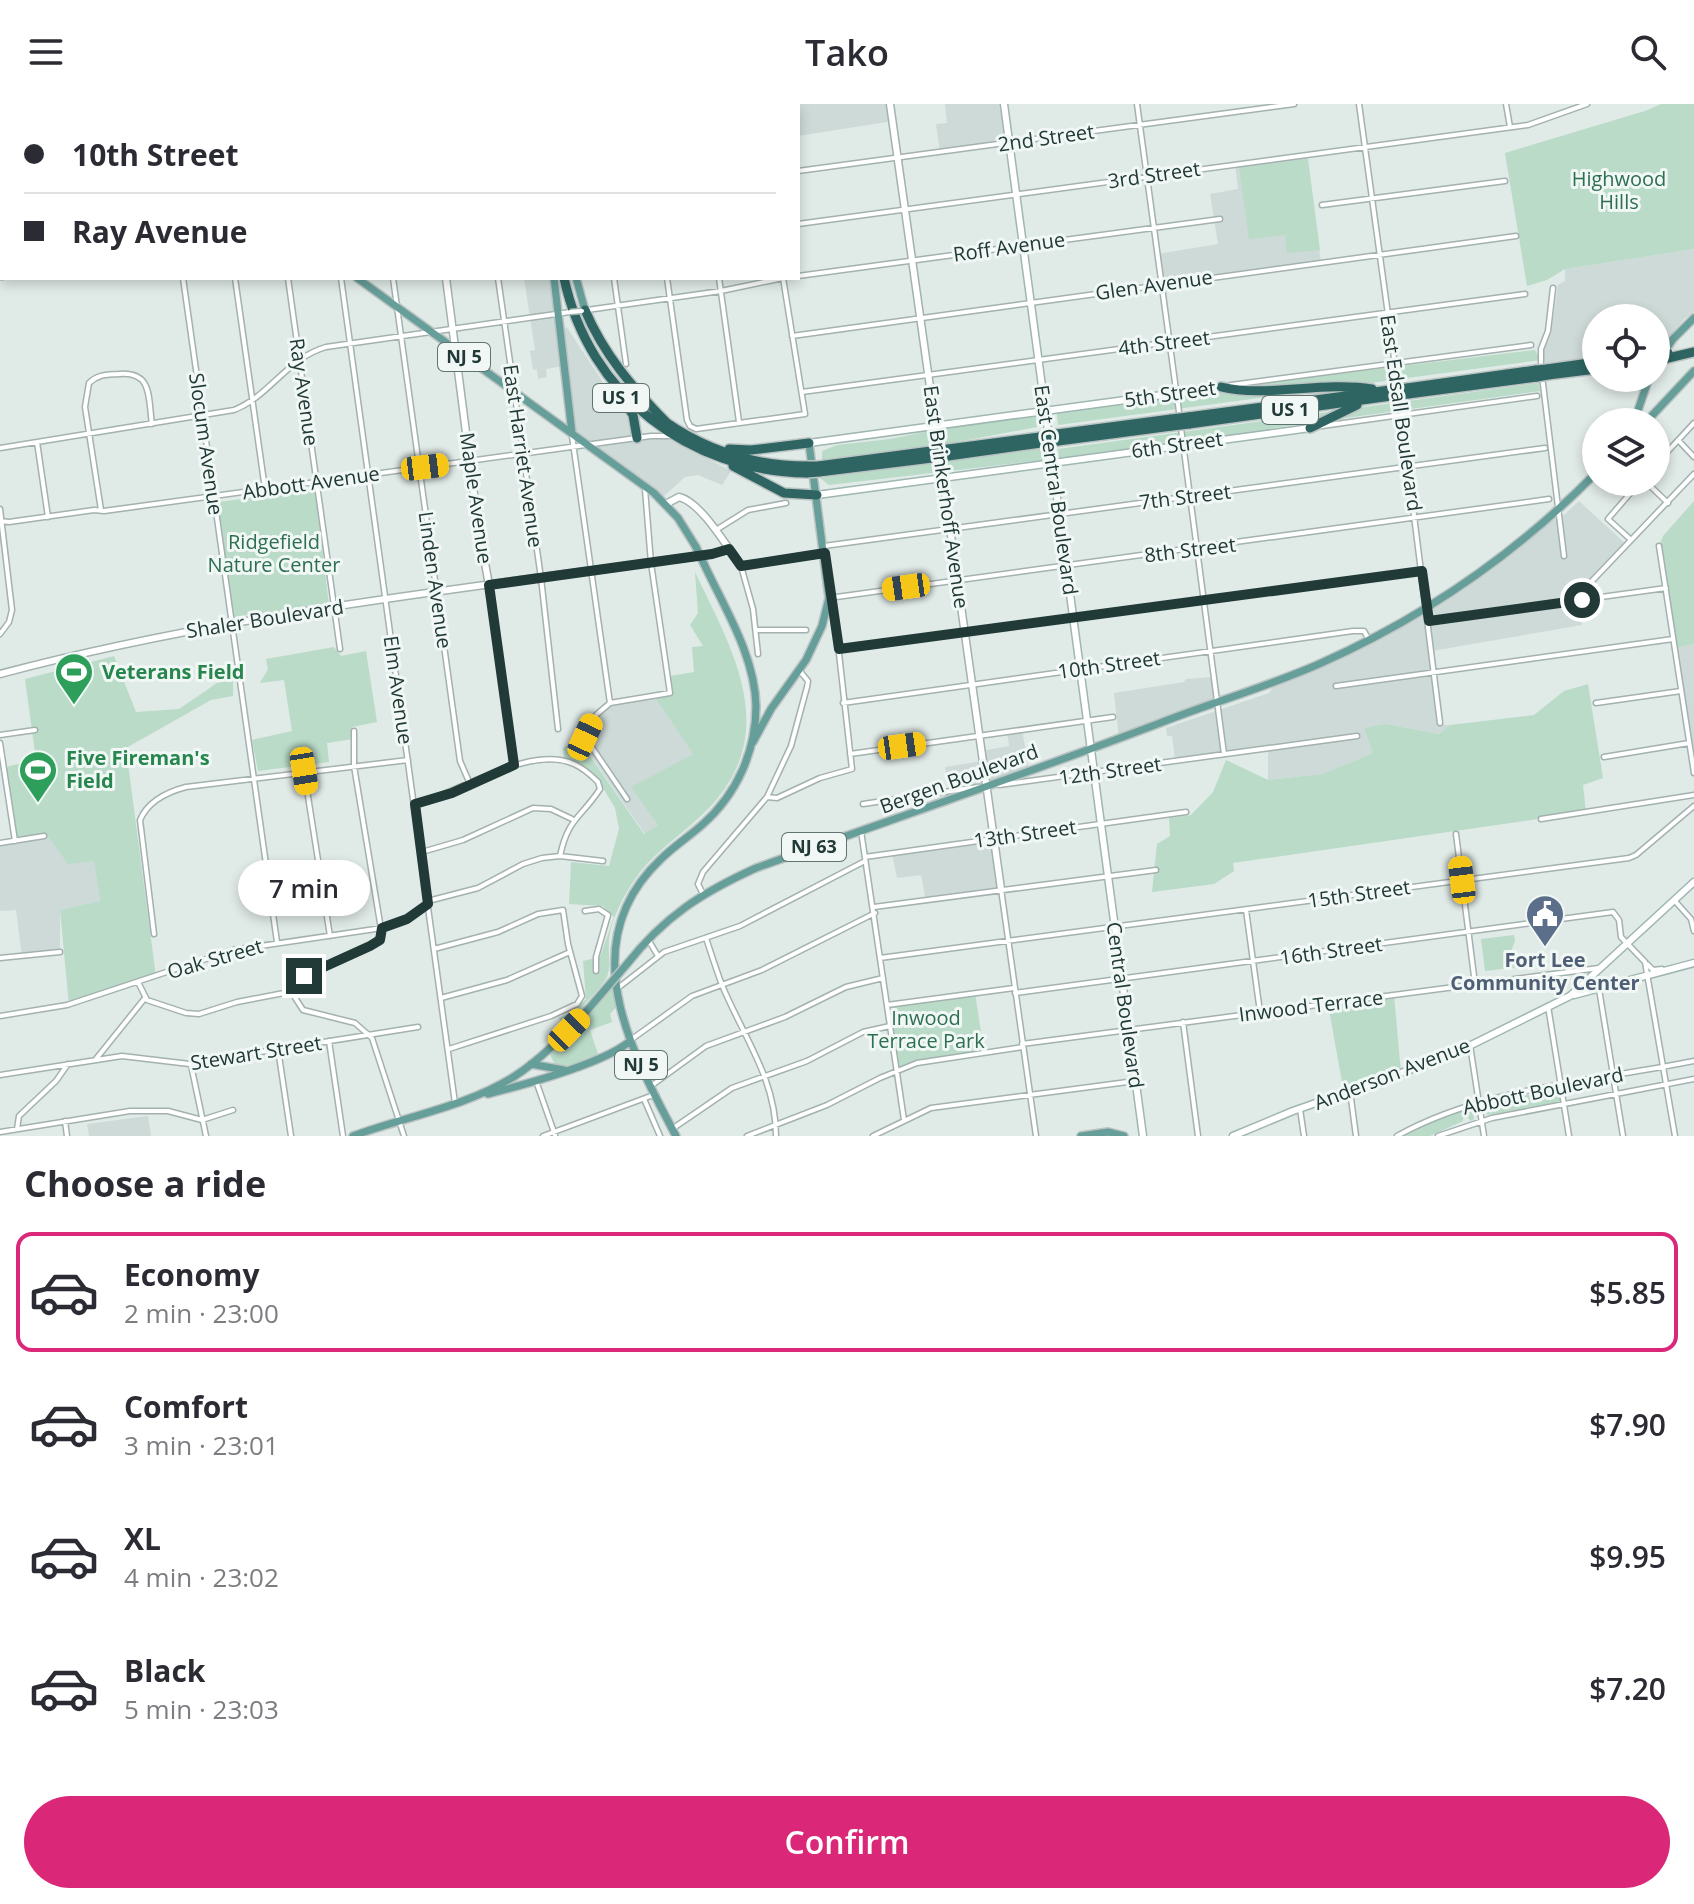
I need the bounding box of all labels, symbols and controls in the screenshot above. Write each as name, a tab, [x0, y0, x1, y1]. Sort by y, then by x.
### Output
text: Tako	[805, 28, 889, 77]
icon: menu	[24, 30, 68, 74]
icon: search	[1626, 30, 1670, 74]
street label: 2nd Street	[996, 117, 1096, 158]
text: 10th Street	[72, 134, 238, 175]
street label: 3rd Street	[1106, 155, 1202, 194]
park label: Highwood Hills	[1572, 165, 1666, 215]
text: Ray Avenue	[72, 211, 247, 252]
street label: Roff Avenue	[951, 225, 1067, 268]
street label: Glen Avenue	[1094, 263, 1214, 306]
map controls	[1582, 304, 1670, 496]
button: locate	[1582, 304, 1670, 392]
street label: East Edsall Boulevard	[1374, 313, 1429, 513]
street label: 4th Street	[1117, 324, 1211, 362]
street label: Ray Avenue	[284, 336, 325, 447]
road number: NJ 5	[438, 343, 490, 371]
street label: East Harriet Avenue	[497, 363, 550, 549]
street label: Slocum Avenue	[183, 371, 230, 517]
street label: 5th Street	[1123, 374, 1217, 413]
street label: East Central Boulevard	[1028, 383, 1085, 597]
road number: US 1	[593, 384, 649, 412]
street label: East Brinkerhoff Avenue	[917, 384, 976, 610]
road number: US 1	[1262, 396, 1318, 424]
button: layers	[1582, 408, 1670, 496]
street label: 6th Street	[1130, 425, 1224, 464]
street label: Maple Avenue	[454, 430, 499, 565]
car	[400, 452, 450, 482]
street label: Abbott Avenue	[241, 460, 381, 505]
street label: 7th Street	[1138, 478, 1232, 516]
street label: Linden Avenue	[413, 510, 458, 650]
park label: Ridgefield Nature Center	[208, 528, 340, 578]
street label: 8th Street	[1143, 531, 1237, 569]
car	[881, 572, 931, 602]
route start	[1564, 582, 1600, 618]
street label: Shaler Boulevard	[184, 593, 346, 644]
street label: Elm Avenue	[378, 634, 419, 746]
street label: 10th Street	[1056, 644, 1162, 685]
sports icon: Veterans Field	[53, 651, 95, 706]
place label: Veterans Field	[102, 658, 244, 685]
car	[564, 710, 606, 764]
car	[877, 731, 927, 761]
street label: Bergen Boulevard	[876, 737, 1042, 820]
place label: Five Fireman's Field	[66, 744, 210, 794]
car	[288, 745, 320, 797]
sports icon: Five Fireman's Field	[17, 749, 59, 804]
street label: 12th Street	[1057, 750, 1163, 791]
street label: 13th Street	[972, 813, 1078, 854]
road number: NJ 63	[782, 833, 846, 861]
car	[1447, 855, 1477, 905]
callout: 7 min	[238, 860, 370, 916]
text: 7 min	[269, 870, 339, 906]
street label: 15th Street	[1306, 873, 1412, 914]
public building icon: Fort Lee Community Center	[1524, 893, 1566, 948]
street label: Central Boulevard	[1100, 920, 1151, 1090]
street label: 16th Street	[1278, 930, 1384, 971]
street label: Oak Street	[164, 932, 266, 985]
place label: Fort Lee Community Center	[1450, 946, 1640, 996]
route end	[286, 958, 322, 994]
street label: Inwood Terrace	[1237, 983, 1385, 1028]
car	[544, 1004, 594, 1056]
park label: Inwood Terrace Park	[867, 1004, 985, 1054]
street label: Stewart Street	[188, 1029, 323, 1076]
street label: Anderson Avenue	[1310, 1031, 1474, 1116]
road number: NJ 5	[615, 1051, 667, 1079]
street label: Abbott Boulevard	[1460, 1060, 1626, 1121]
text: Choose a ride	[24, 1159, 266, 1208]
text: Economy	[124, 1254, 260, 1295]
icon: car	[28, 1256, 100, 1328]
text: $5.85	[1589, 1272, 1666, 1313]
text: 2 min · 23:00	[124, 1295, 279, 1331]
text: Comfort	[124, 1386, 248, 1427]
icon: car	[28, 1388, 100, 1460]
text: $7.90	[1589, 1404, 1666, 1445]
text: 3 min · 23:01	[124, 1427, 279, 1463]
text: XL	[124, 1518, 161, 1559]
icon: car	[28, 1520, 100, 1592]
text: $9.95	[1589, 1536, 1666, 1577]
text: 4 min · 23:02	[124, 1559, 279, 1595]
text: Black	[124, 1650, 205, 1691]
icon: car	[28, 1652, 100, 1724]
text: $7.20	[1589, 1668, 1666, 1709]
text: 5 min · 23:03	[124, 1691, 279, 1727]
button: Confirm	[24, 1796, 1670, 1888]

